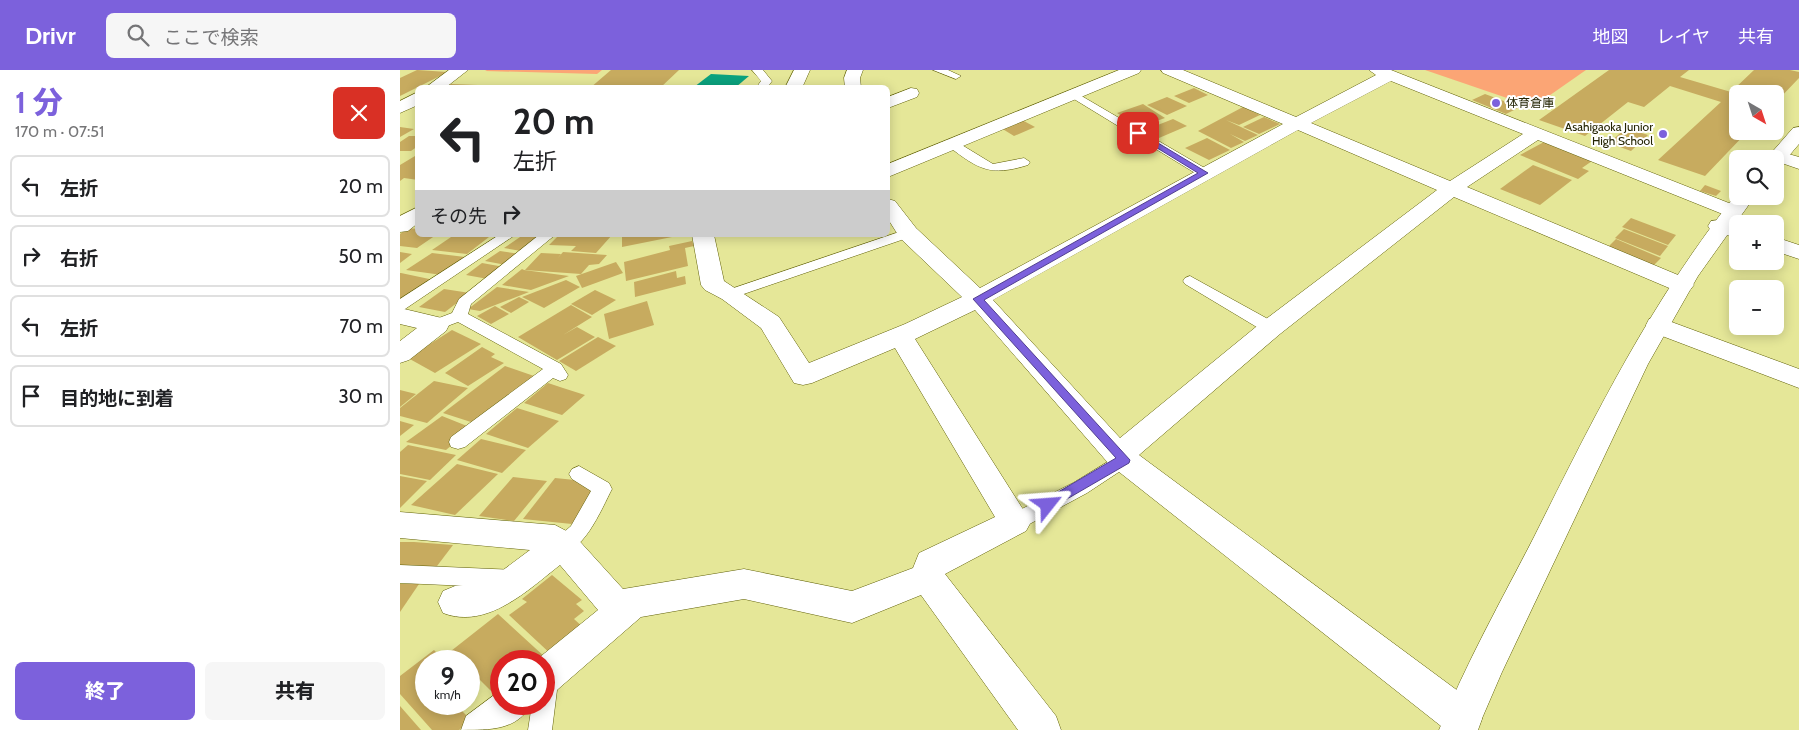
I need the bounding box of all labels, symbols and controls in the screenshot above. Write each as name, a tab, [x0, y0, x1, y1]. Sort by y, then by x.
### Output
search box	[106, 13, 456, 58]
text: Drivr	[25, 21, 76, 50]
icon: search	[124, 21, 152, 49]
text: ここで検索	[164, 26, 259, 49]
text: 地図	[1593, 26, 1629, 48]
text: レイヤ	[1657, 26, 1710, 48]
text: 共有	[1738, 26, 1774, 48]
text: 1 分	[15, 84, 63, 121]
north arrow	[1729, 85, 1784, 140]
map controls	[1729, 85, 1784, 335]
button: close	[333, 87, 385, 139]
place label: 体育倉庫	[1506, 95, 1554, 110]
marker: 体育倉庫	[1490, 97, 1502, 109]
text: 20 m	[513, 100, 595, 143]
icon: left	[430, 105, 495, 170]
pin	[1117, 112, 1159, 154]
icon: arrive	[1124, 119, 1152, 147]
place label: Asahigaoka Junior High School	[1565, 119, 1653, 148]
text: 170 m · 07:51	[15, 122, 104, 141]
marker: Asahigaoka Junior High School	[1657, 128, 1669, 140]
text: 左折	[513, 148, 557, 175]
button: search	[1729, 150, 1784, 205]
icon: left	[17, 172, 45, 200]
text: 20 m	[339, 175, 383, 198]
text: 左折	[60, 177, 98, 200]
icon: right	[497, 200, 525, 228]
text: その先	[430, 205, 487, 228]
button: +	[1729, 215, 1784, 270]
icon: right	[17, 242, 45, 270]
text: 50 m	[339, 245, 383, 268]
text: 右折	[60, 247, 98, 270]
button: −	[1729, 280, 1784, 335]
icon: left	[17, 312, 45, 340]
text: 70 m	[339, 315, 383, 338]
text: 左折	[60, 317, 98, 340]
icon: arrive	[17, 382, 45, 410]
text: 30 m	[339, 385, 383, 408]
text: 目的地に到着	[60, 387, 174, 410]
position arrow	[1021, 478, 1073, 530]
speed limit sign: 20	[490, 650, 555, 715]
text: 9	[440, 661, 455, 691]
button: 終了	[15, 662, 195, 720]
button: 共有	[205, 662, 385, 720]
text: km/h	[434, 687, 461, 702]

